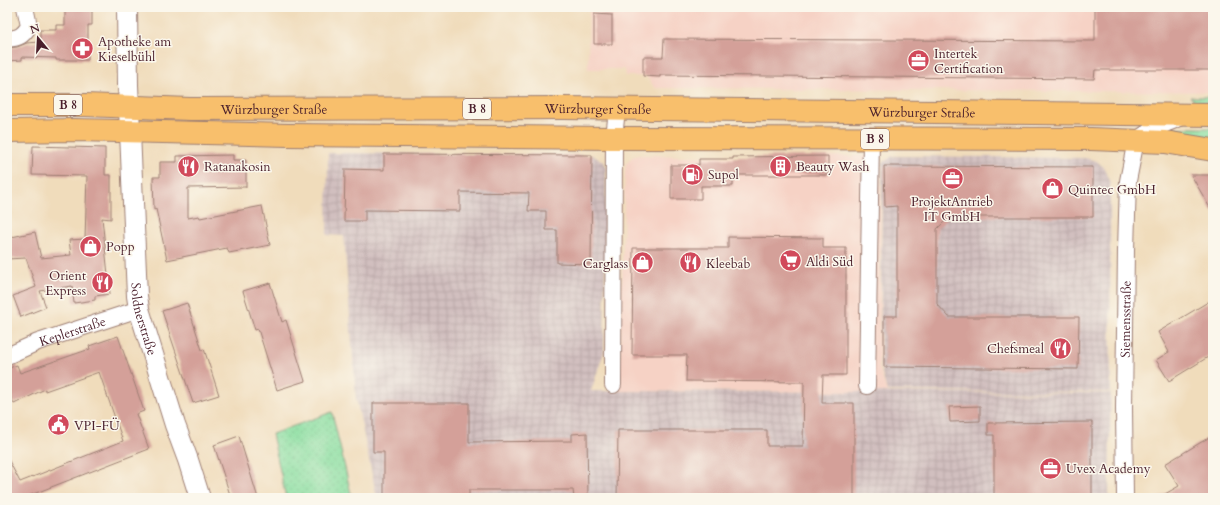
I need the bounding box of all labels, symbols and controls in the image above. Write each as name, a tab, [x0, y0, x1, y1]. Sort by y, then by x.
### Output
north arrow	[18, 18, 58, 58]
text: N	[28, 20, 42, 38]
place label: Apotheke am Kieselbühl	[98, 33, 171, 66]
pharmacy icon: Apotheke am Kieselbühl	[69, 35, 95, 61]
place label: Intertek Certification	[934, 45, 1004, 78]
office icon: Intertek Certification	[906, 47, 932, 73]
road number: B 8	[54, 95, 82, 115]
road number: B 8	[463, 99, 491, 119]
street label: Würzburger Straße	[543, 100, 652, 119]
street label: Würzburger Straße	[219, 101, 328, 119]
street label: Würzburger Straße	[867, 103, 976, 122]
road number: B 8	[861, 129, 889, 149]
restaurant icon: Ratanakosin	[175, 153, 201, 179]
building icon: Beauty Wash	[767, 153, 793, 179]
place label: Ratanakosin	[204, 158, 271, 176]
place label: Beauty Wash	[796, 158, 869, 176]
fuel station icon: Supol	[679, 161, 705, 187]
place label: Supol	[708, 166, 740, 184]
office icon: ProjektAntrieb IT GmbH	[939, 166, 965, 192]
shop icon: Quintec GmbH	[1039, 176, 1065, 202]
place label: Quintec GmbH	[1068, 181, 1156, 199]
place label: ProjektAntrieb IT GmbH	[911, 193, 993, 226]
shop icon: Popp	[78, 233, 104, 259]
place label: Popp	[106, 238, 135, 256]
supermarket icon: Aldi Süd	[777, 248, 803, 274]
shop icon: Carglass	[630, 250, 656, 276]
restaurant icon: Kleebab	[677, 250, 703, 276]
place label: Aldi Süd	[806, 253, 853, 271]
place label: Carglass	[583, 255, 628, 273]
place label: Kleebab	[706, 255, 750, 273]
place label: Orient Express	[45, 267, 86, 300]
restaurant icon: Orient Express	[89, 269, 115, 295]
street label: Siemensstraße	[1117, 280, 1136, 358]
street label: Soldnerstraße	[126, 282, 161, 358]
street label: Keplerstraße	[37, 312, 108, 351]
restaurant icon: Chefsmeal	[1047, 335, 1073, 361]
place label: Chefsmeal	[987, 340, 1045, 358]
public building icon: VPI-FÜ	[45, 412, 71, 438]
place label: VPI-FÜ	[74, 417, 120, 435]
office icon: Uvex Academy	[1037, 455, 1063, 481]
place label: Uvex Academy	[1066, 460, 1151, 478]

